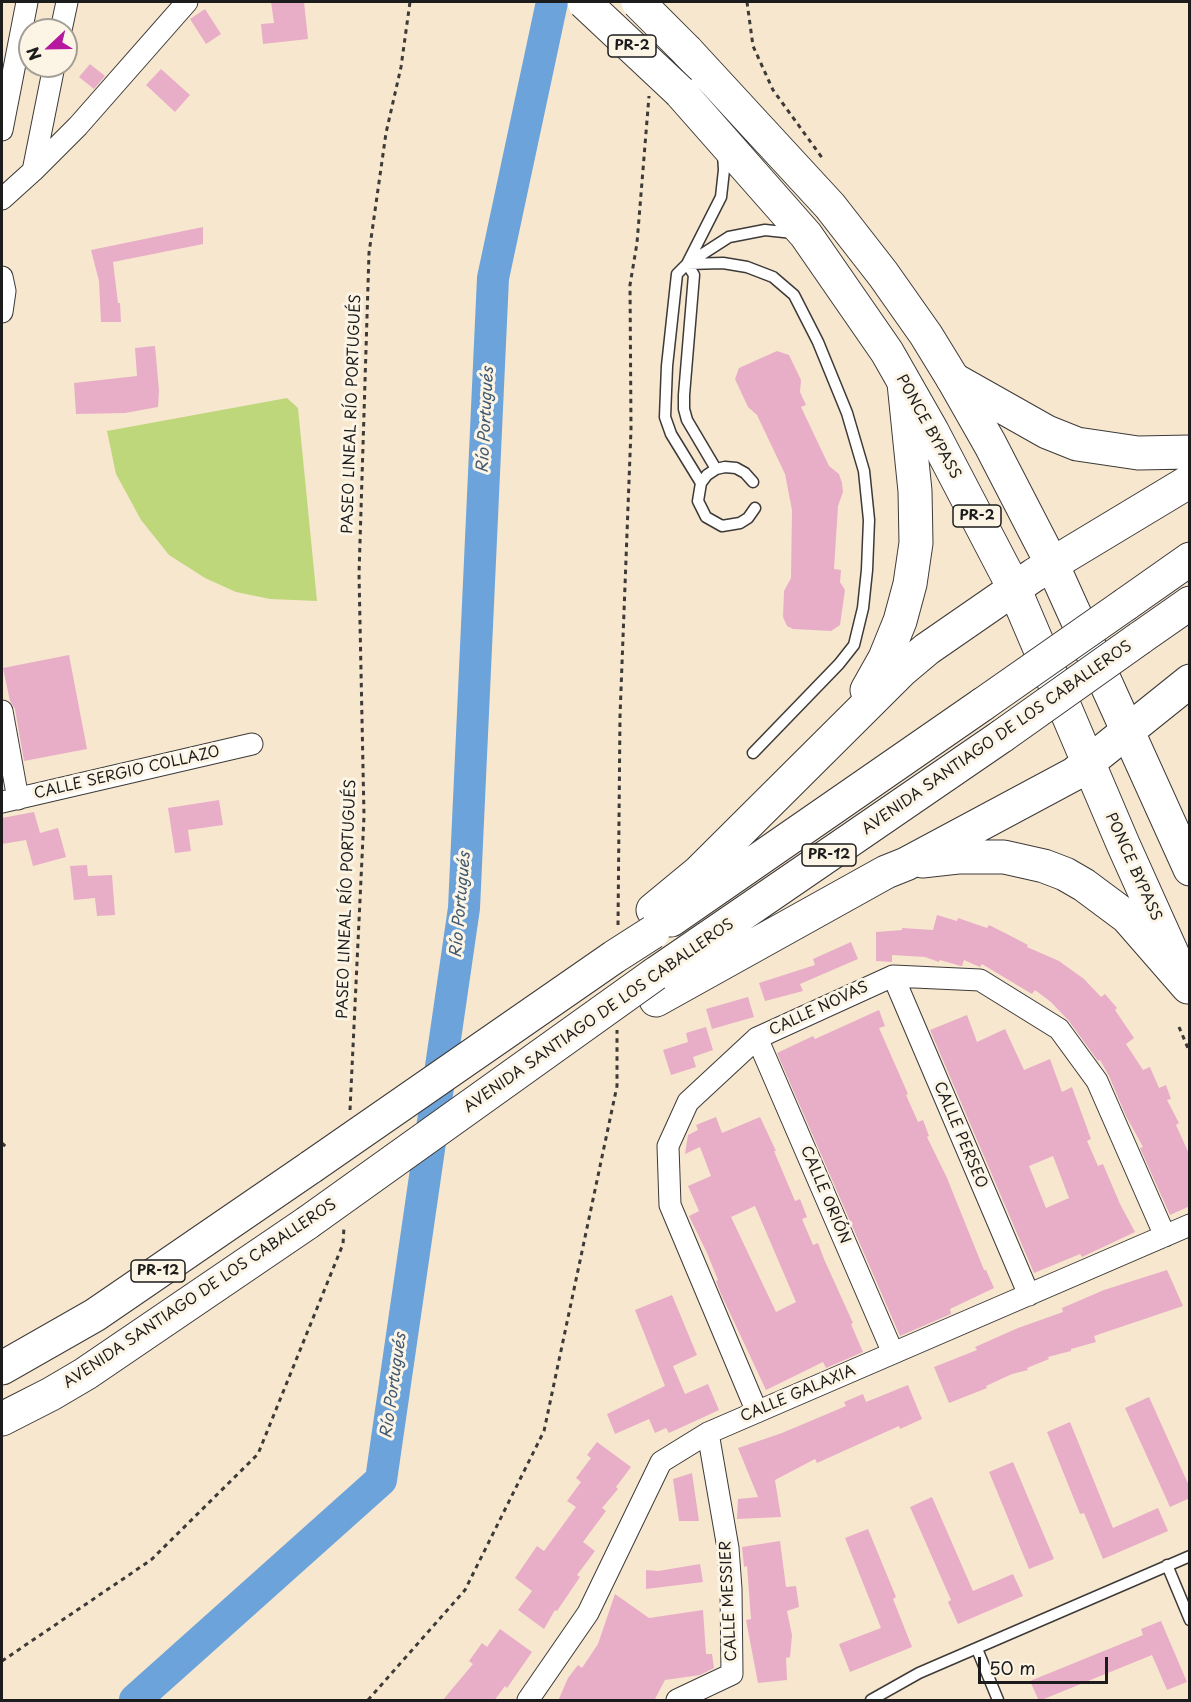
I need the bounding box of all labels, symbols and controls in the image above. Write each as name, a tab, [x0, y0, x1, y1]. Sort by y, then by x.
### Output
north arrow	[18, 18, 78, 78]
road number: PR-2	[608, 35, 656, 57]
text: N	[20, 44, 47, 64]
street label: PASEO LINEAL RÍO PORTUGUÉS	[339, 294, 365, 534]
water label: Río Portugués	[474, 367, 498, 473]
street label: PONCE BYPASS	[892, 372, 964, 482]
road number: PR-2	[953, 505, 1001, 527]
street label: AVENIDA SANTIAGO DE LOS CABALLEROS	[859, 637, 1135, 839]
street label: CALLE SERGIO COLLAZO	[32, 743, 222, 803]
street label: PASEO LINEAL RÍO PORTUGUÉS	[334, 779, 360, 1019]
street label: PONCE BYPASS	[1101, 810, 1165, 924]
road number: PR-12	[802, 844, 856, 866]
water label: Río Portugués	[447, 851, 475, 959]
street label: AVENIDA SANTIAGO DE LOS CABALLEROS	[461, 915, 737, 1117]
street label: CALLE NOVAS	[766, 978, 872, 1040]
street label: CALLE PERSEO	[929, 1079, 991, 1191]
street label: CALLE ORIÓN	[796, 1143, 854, 1247]
street label: AVENIDA SANTIAGO DE LOS CABALLEROS	[60, 1196, 340, 1392]
road number: PR-12	[131, 1260, 185, 1282]
water label: Río Portugués	[377, 1332, 411, 1440]
street label: CALLE GALAXIA	[738, 1362, 858, 1426]
street label: CALLE MESSIER	[717, 1540, 741, 1662]
scale bar	[981, 1645, 1112, 1683]
text: 50 m	[989, 1654, 1036, 1681]

